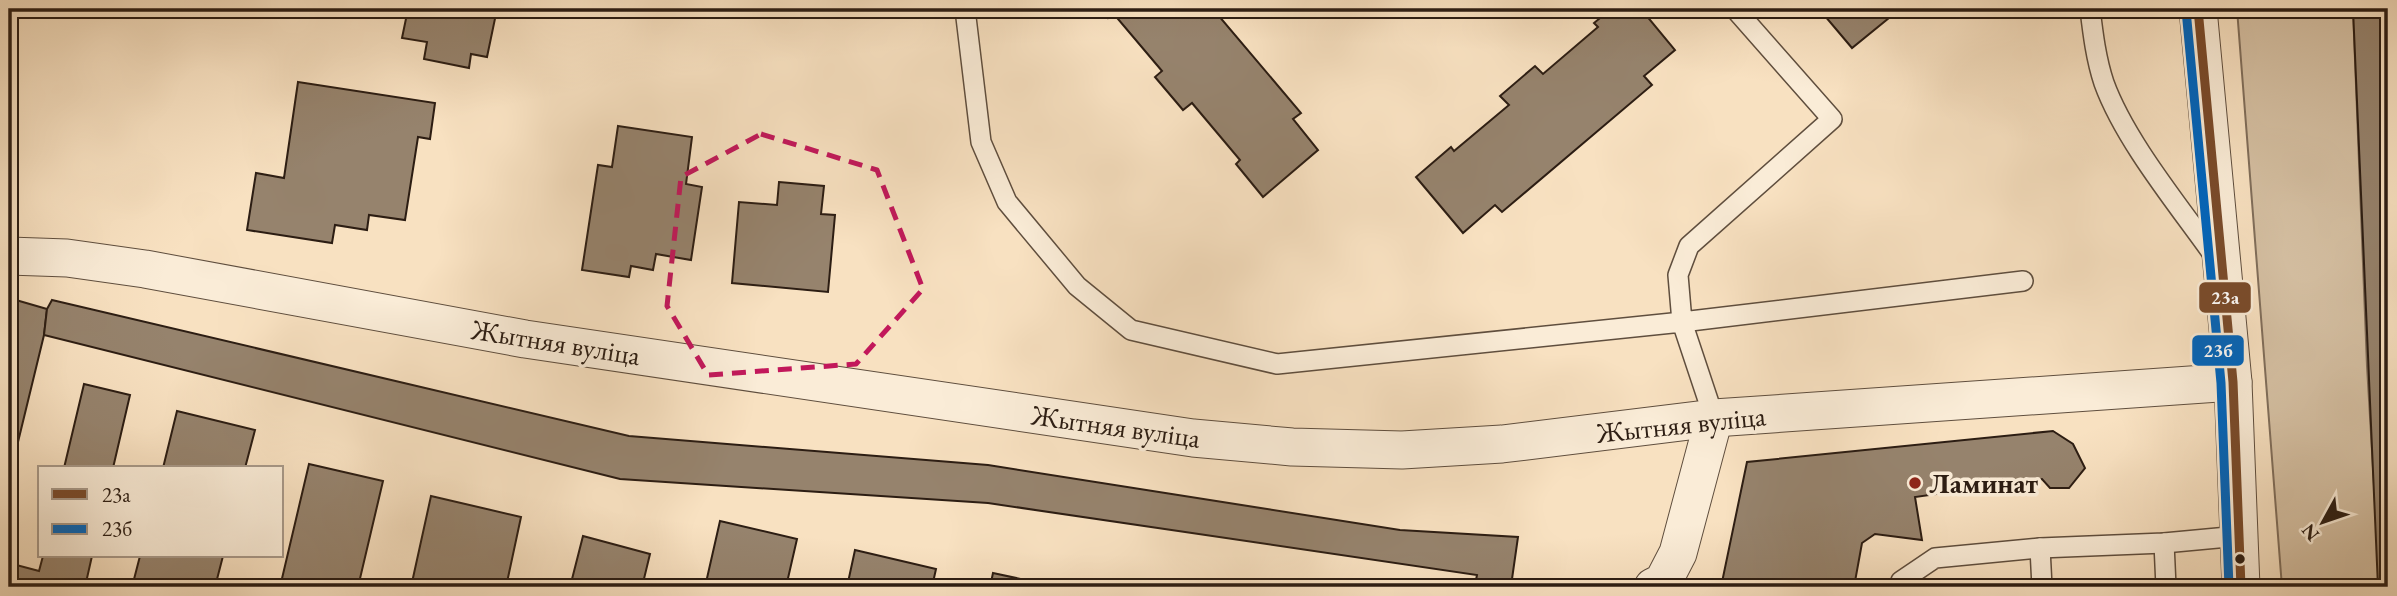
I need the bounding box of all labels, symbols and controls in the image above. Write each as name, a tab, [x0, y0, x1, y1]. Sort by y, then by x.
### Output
line badge: 23а	[2198, 281, 2252, 314]
text: 23а	[2211, 285, 2240, 310]
street label: Жытняя вуліца	[468, 311, 644, 373]
line badge: 23б	[2191, 334, 2245, 367]
text: 23б	[2203, 338, 2233, 363]
street label: Жытняя вуліца	[1028, 396, 1204, 456]
street label: Жытняя вуліца	[1593, 397, 1768, 451]
place label: Ламинат	[1929, 465, 2039, 501]
legend	[38, 466, 284, 558]
marker: Ламинат	[1907, 475, 1923, 491]
text: 23а	[102, 481, 131, 508]
north arrow	[2288, 488, 2358, 558]
text: 23б	[102, 515, 132, 542]
text: N	[2295, 518, 2325, 547]
unlabelled marker	[2233, 552, 2247, 566]

